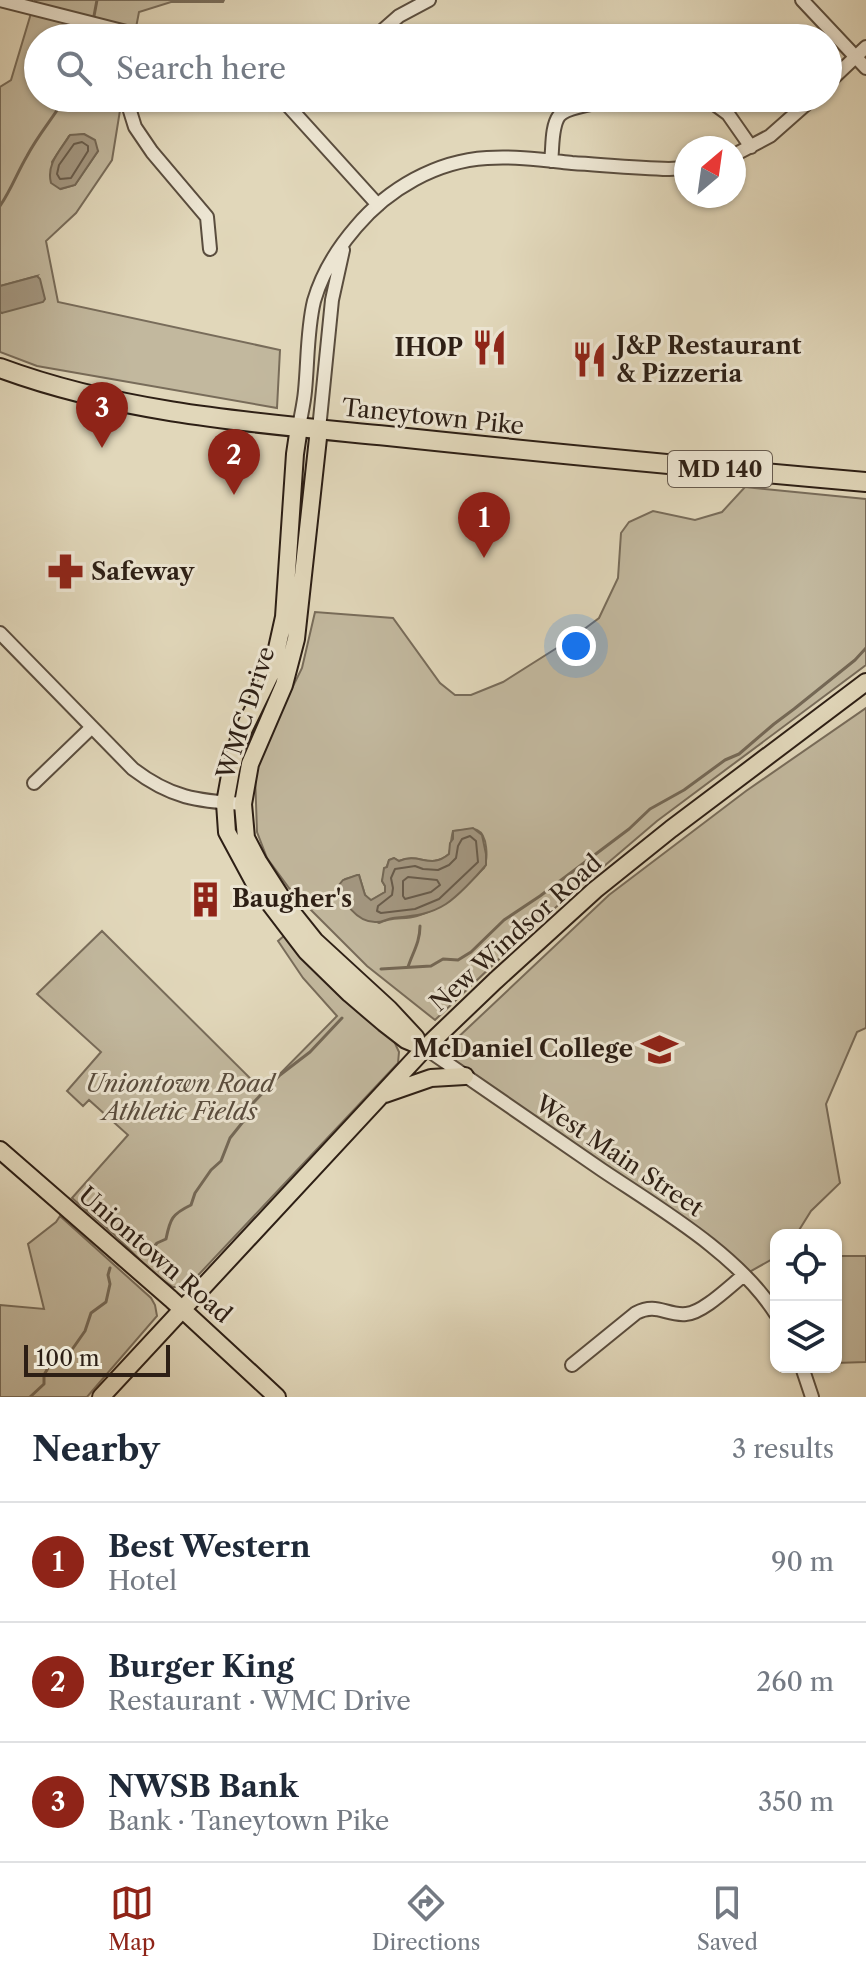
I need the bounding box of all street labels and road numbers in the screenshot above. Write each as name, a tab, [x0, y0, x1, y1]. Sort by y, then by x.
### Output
street label: Taneytown Pike	[341, 393, 526, 440]
road number: MD 140	[668, 451, 772, 487]
street label: WMC Drive	[210, 643, 281, 784]
street label: New Windsor Road	[424, 848, 608, 1017]
street label: West Main Street	[529, 1088, 709, 1223]
street label: Uniontown Road	[73, 1180, 238, 1329]

